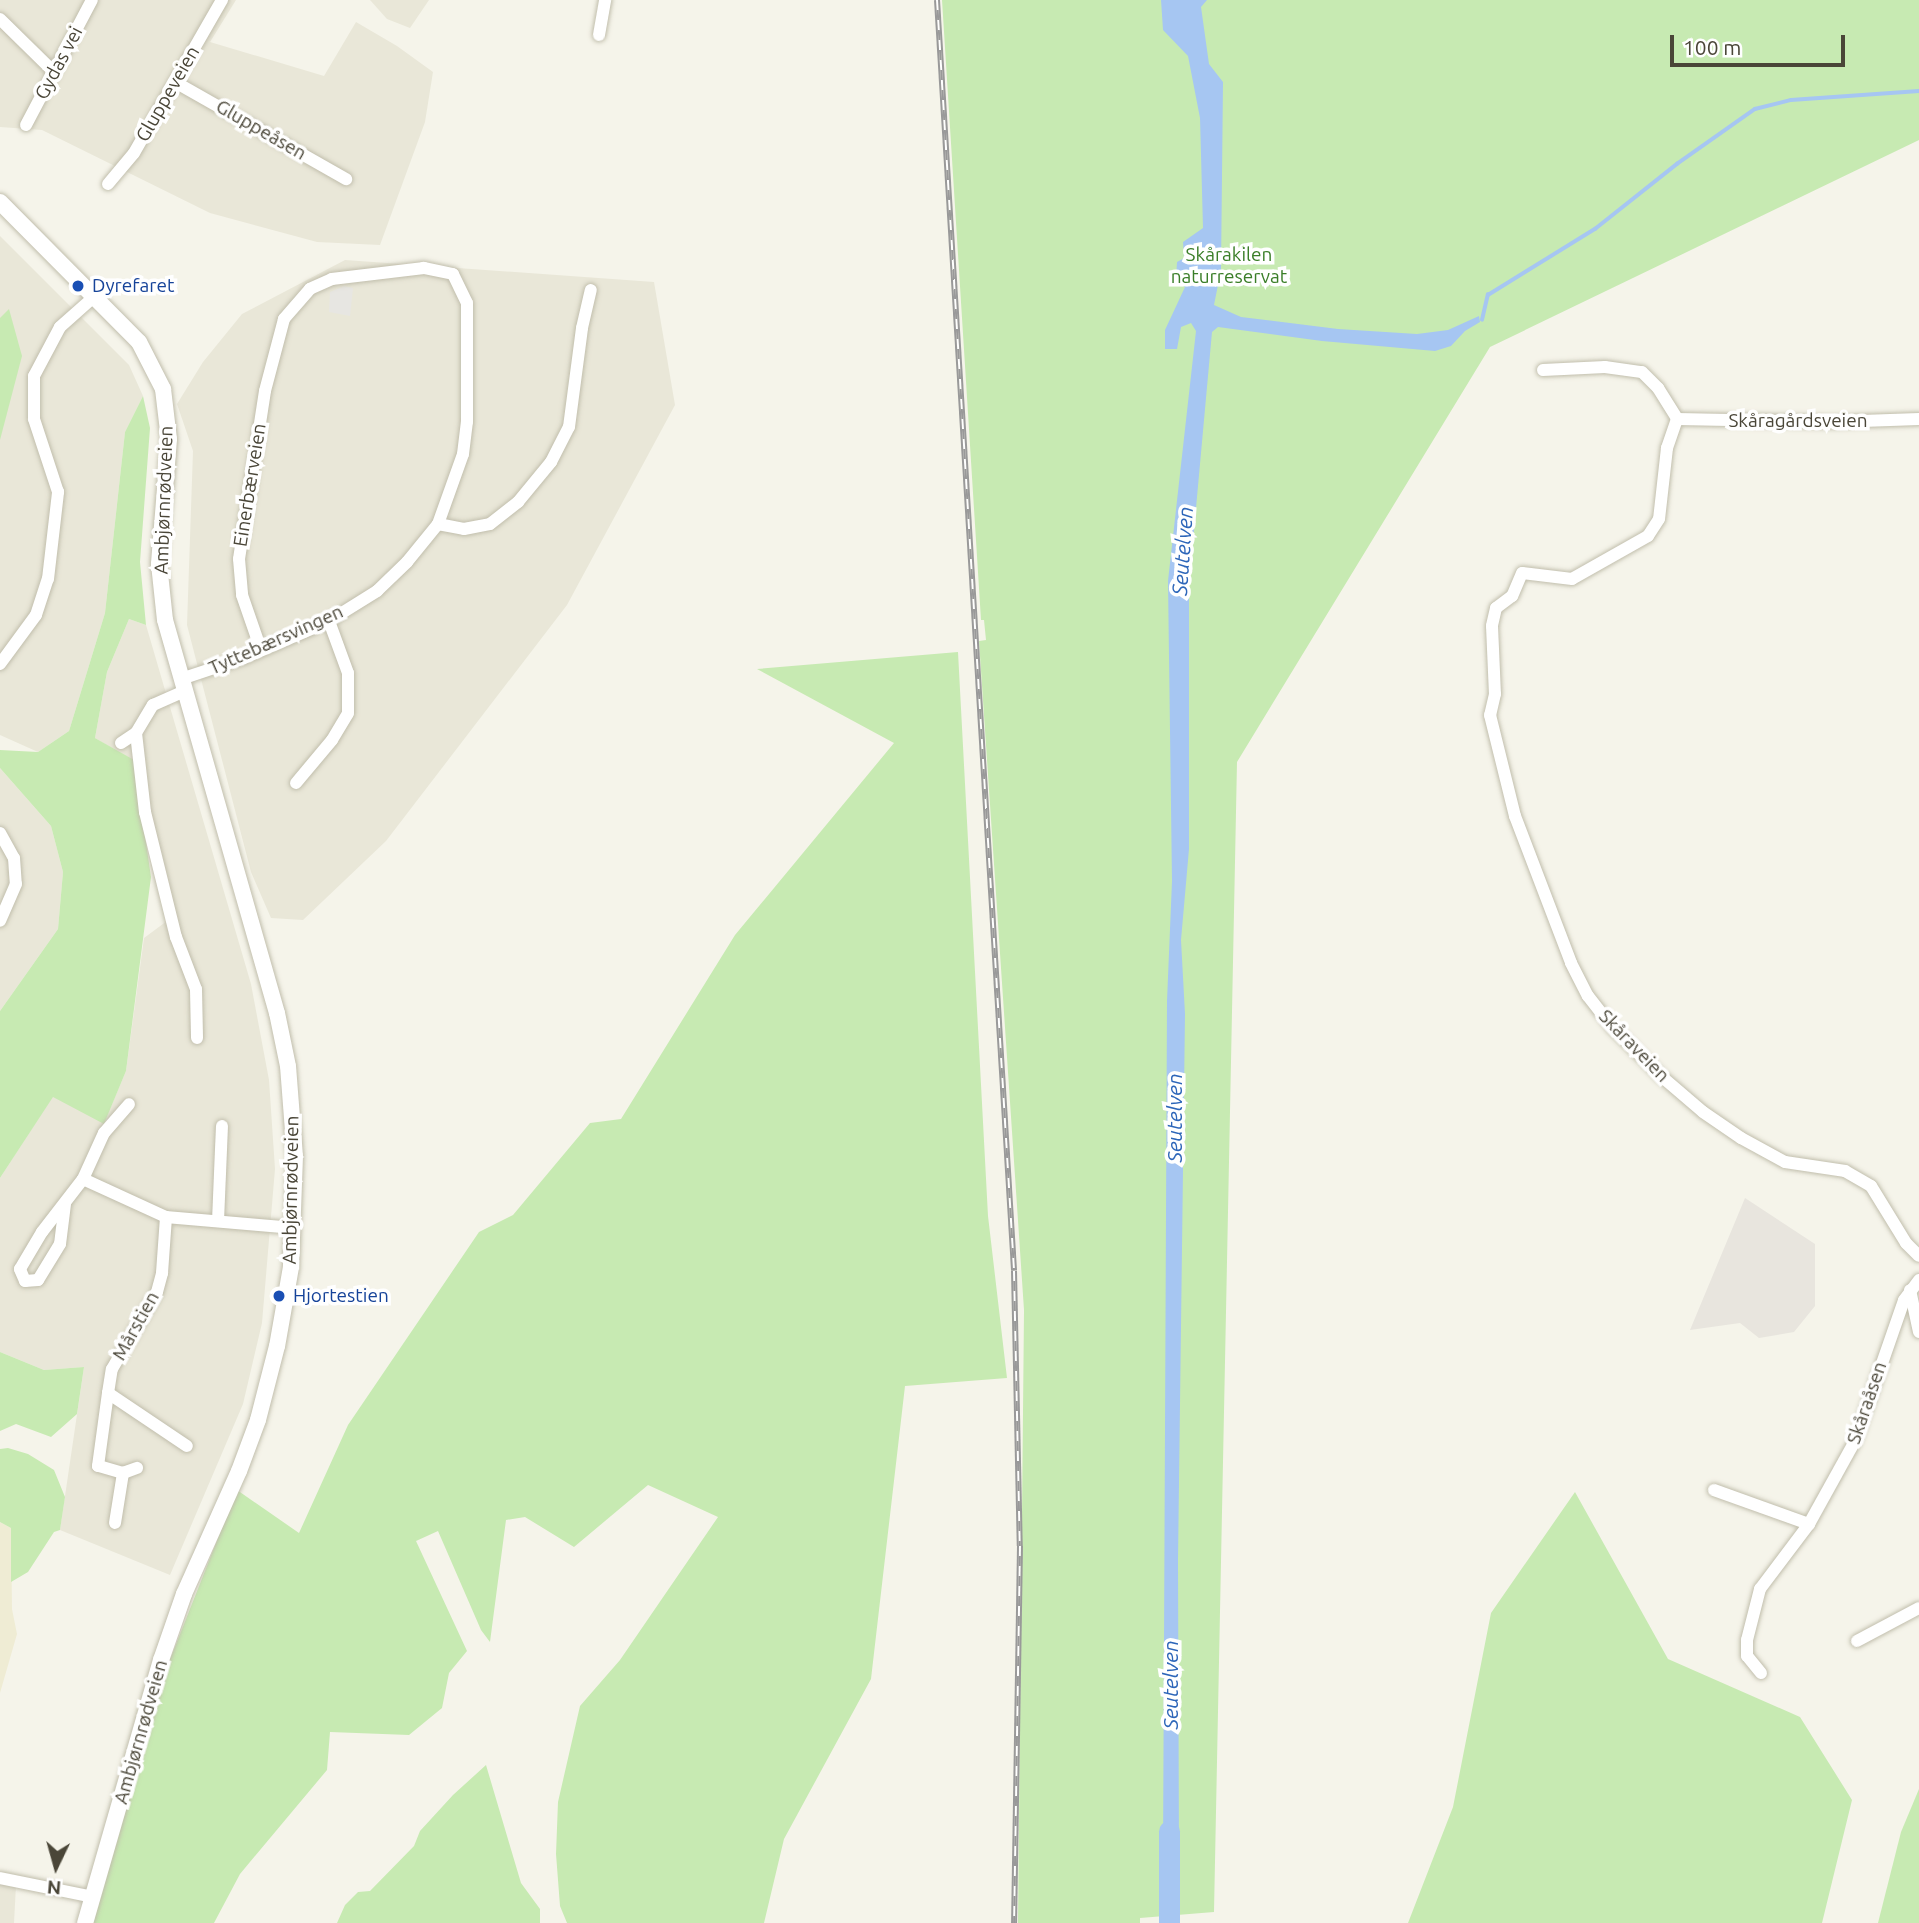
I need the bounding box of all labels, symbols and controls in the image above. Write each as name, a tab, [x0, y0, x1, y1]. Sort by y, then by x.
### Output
scale bar	[1674, 21, 1849, 65]
street label: Gydas vei	[30, 23, 88, 103]
text: 100 m	[1683, 35, 1741, 59]
street label: Gluppeveien	[131, 42, 205, 146]
street label: Gluppeåsen	[212, 95, 310, 165]
park label: Skårakilen naturreservat	[1171, 244, 1287, 288]
place label: Dyrefaret	[92, 275, 174, 297]
marker: Dyrefaret	[70, 278, 86, 294]
street label: Skåragårdsveien	[1728, 410, 1868, 432]
street label: Einerbærveien	[229, 422, 271, 548]
street label: Ambjørnrødveien	[150, 425, 178, 575]
water label: Seutelven	[1166, 506, 1198, 596]
street label: Tyttebærsvingen	[205, 600, 347, 680]
street label: Skåraveien	[1594, 1005, 1674, 1087]
water label: Seutelven	[1161, 1073, 1187, 1163]
street label: Ambjørnrødveien	[278, 1115, 304, 1265]
place label: Hjortestien	[293, 1285, 389, 1307]
street label: Mårstien	[108, 1288, 164, 1364]
marker: Hjortestien	[271, 1288, 287, 1304]
street label: Skåraåsen	[1842, 1359, 1892, 1447]
water label: Seutelven	[1157, 1640, 1183, 1730]
street label: Ambjørnrødveien	[110, 1657, 172, 1807]
north arrow	[21, 1832, 91, 1902]
text: N	[46, 1876, 62, 1899]

